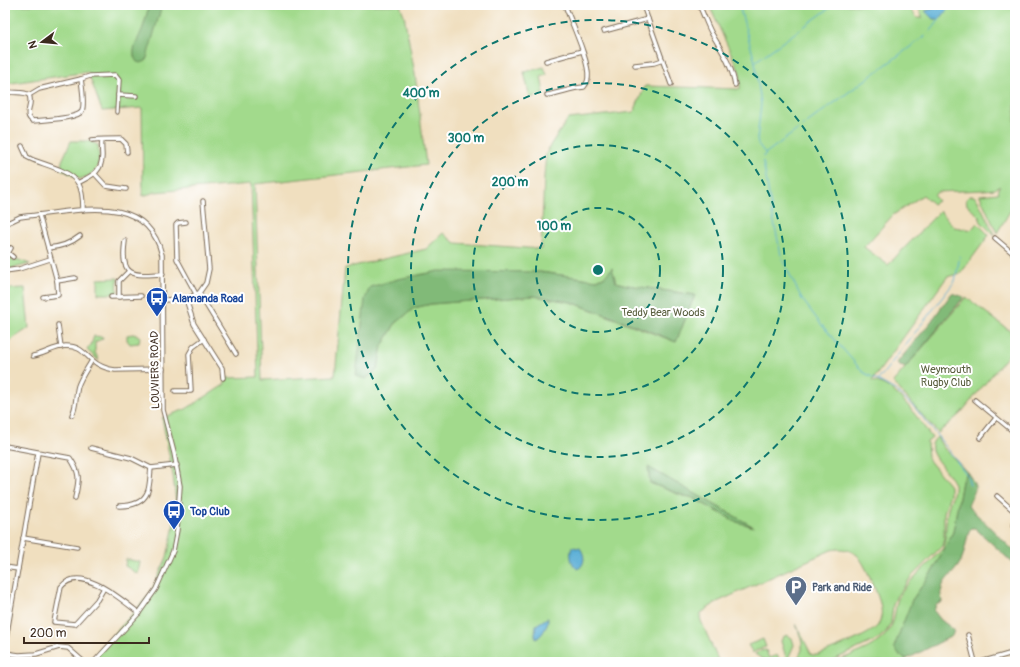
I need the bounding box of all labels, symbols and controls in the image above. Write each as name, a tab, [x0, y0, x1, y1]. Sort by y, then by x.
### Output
north arrow	[22, 22, 62, 62]
text: N	[25, 39, 40, 50]
text: 400 m	[402, 86, 440, 101]
text: 300 m	[448, 131, 485, 146]
text: 200 m	[492, 175, 529, 190]
text: 100 m	[537, 219, 572, 234]
centre of rings	[591, 263, 605, 277]
bus stop icon: Alamanda Road	[144, 285, 170, 318]
place label: Alamanda Road	[172, 292, 243, 305]
park label: Teddy Bear Woods	[621, 306, 705, 319]
street label: LOUVIERS ROAD	[148, 331, 162, 409]
park label: Weymouth Rugby Club	[921, 363, 971, 389]
bus stop icon: Top Club	[161, 498, 187, 531]
place label: Top Club	[189, 505, 230, 518]
parking icon: Park and Ride	[783, 574, 809, 607]
place label: Park and Ride	[812, 581, 872, 594]
scale bar	[24, 619, 149, 645]
text: 200 m	[30, 626, 67, 641]

